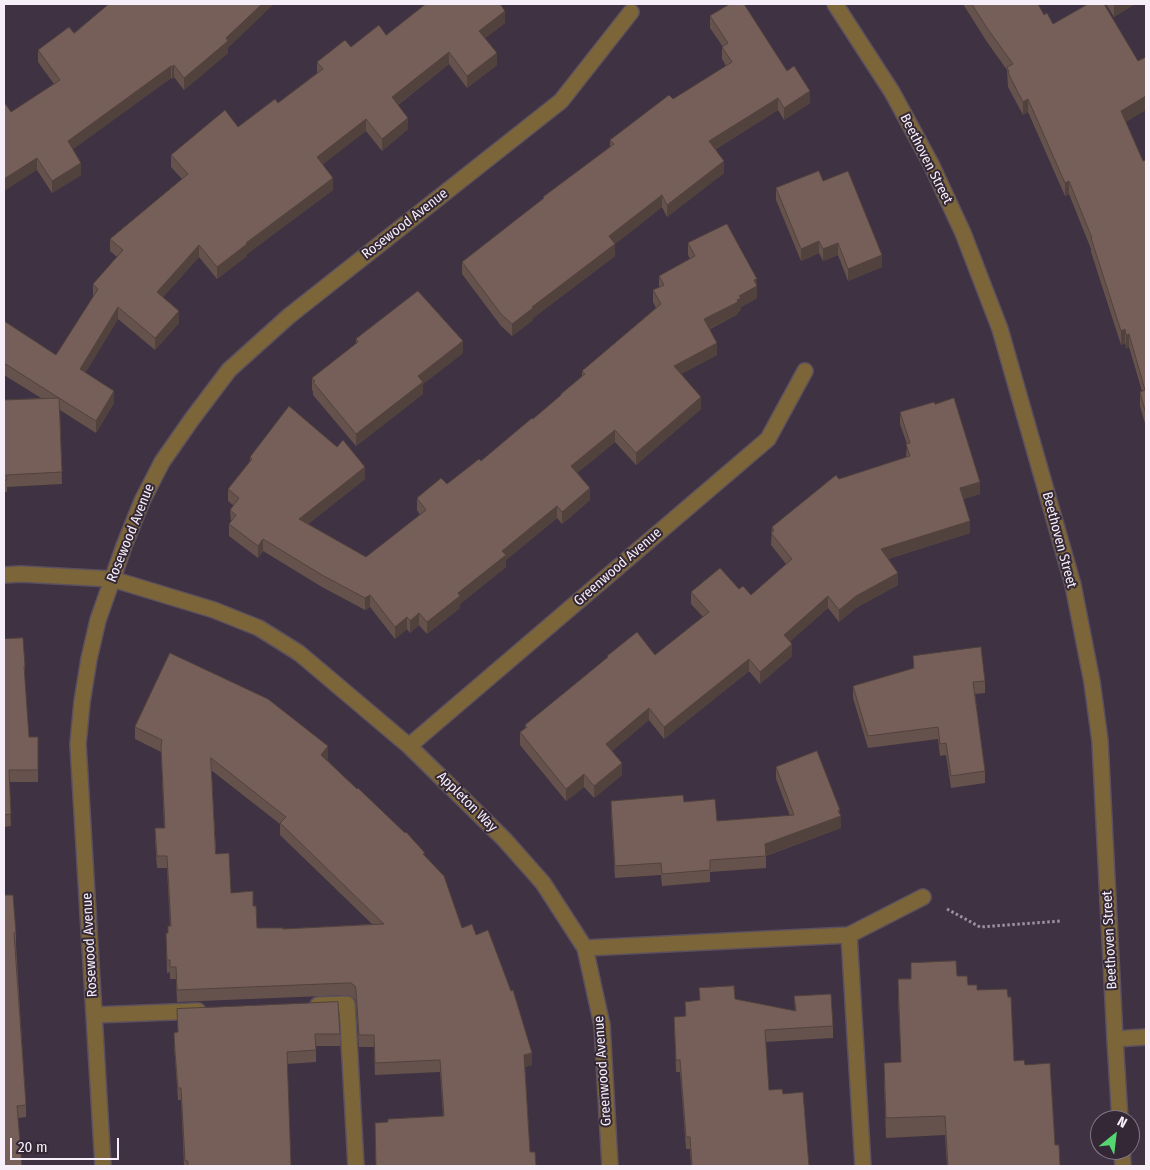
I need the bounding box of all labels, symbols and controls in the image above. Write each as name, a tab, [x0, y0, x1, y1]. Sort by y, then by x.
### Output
street label: Beethoven Street	[896, 111, 956, 207]
street label: Rosewood Avenue	[359, 185, 451, 263]
street label: Rosewood Avenue	[104, 481, 158, 585]
street label: Beethoven Street	[1038, 490, 1080, 590]
street label: Greenwood Avenue	[571, 524, 665, 610]
street label: Appleton Way	[433, 768, 501, 836]
street label: Beethoven Street	[1099, 890, 1121, 990]
street label: Rosewood Avenue	[79, 892, 101, 998]
street label: Greenwood Avenue	[591, 1015, 615, 1127]
north arrow	[1090, 1110, 1140, 1160]
text: N	[1114, 1113, 1130, 1132]
scale bar	[12, 1128, 121, 1160]
text: 20 m	[18, 1138, 48, 1156]

